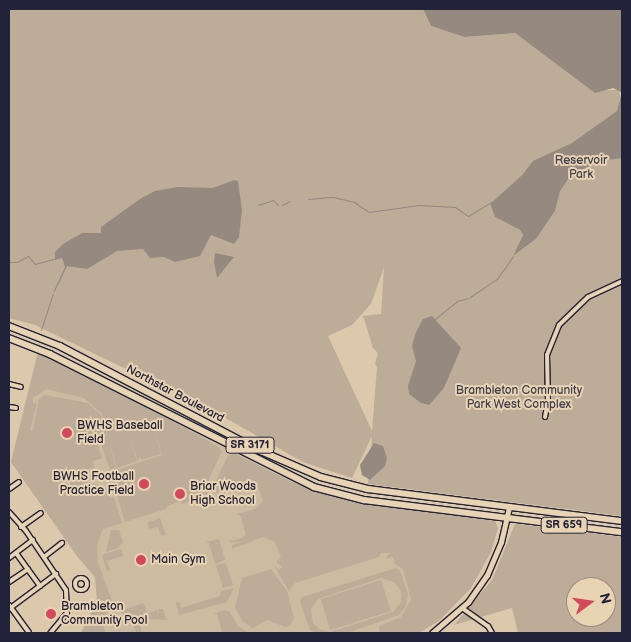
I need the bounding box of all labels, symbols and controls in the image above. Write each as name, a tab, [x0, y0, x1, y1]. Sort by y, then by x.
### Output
park label: Reservoir Park	[555, 154, 607, 182]
street label: Northstar Boulevard	[124, 362, 226, 426]
park label: Brambleton Community Park West Complex	[456, 384, 582, 412]
place label: BWHS Baseball Field	[77, 419, 162, 447]
marker: BWHS Baseball Field	[61, 427, 73, 439]
road number: SR 3171	[225, 436, 275, 454]
place label: BWHS Football Practice Field	[53, 470, 134, 498]
marker: BWHS Football Practice Field	[138, 478, 150, 490]
place label: Briar Woods High School	[190, 480, 256, 508]
marker: Briar Woods High School	[174, 488, 186, 500]
road number: SR 659	[540, 516, 588, 534]
place label: Main Gym	[151, 553, 205, 567]
marker: Main Gym	[135, 554, 147, 566]
north arrow	[566, 577, 616, 627]
text: N	[596, 591, 615, 606]
place label: Brambleton Community Pool	[61, 600, 148, 628]
marker: Brambleton Community Pool	[45, 608, 57, 620]

